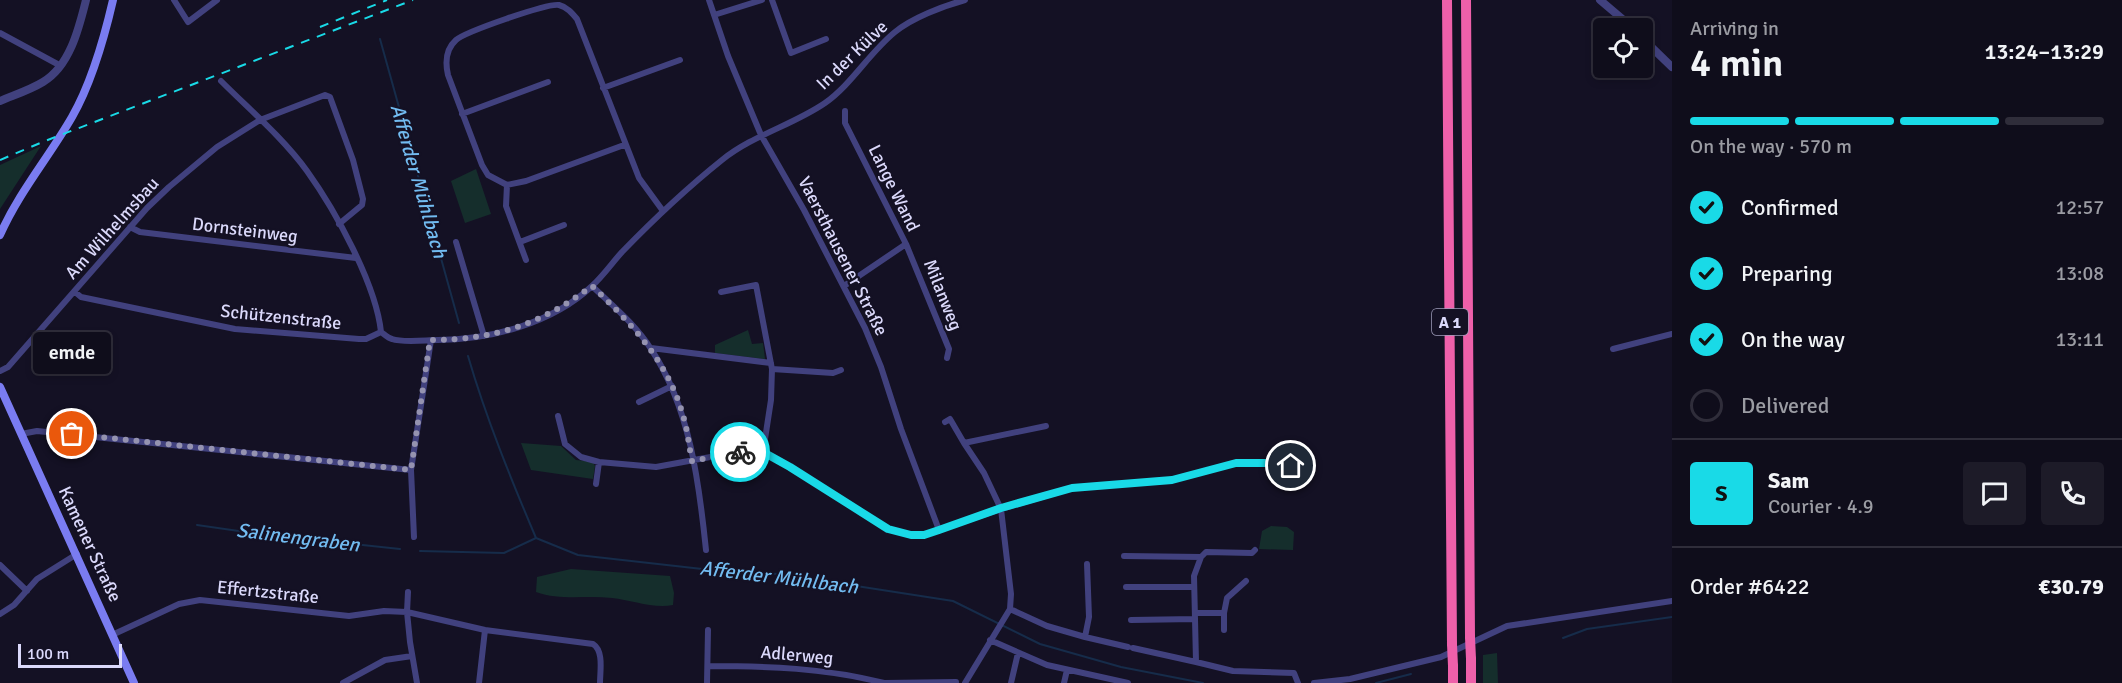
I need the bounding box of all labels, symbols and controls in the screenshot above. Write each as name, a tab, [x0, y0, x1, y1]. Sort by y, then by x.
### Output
street label: In der Külve	[812, 16, 892, 94]
text: Arriving in	[1690, 16, 1779, 41]
map controls	[1593, 18, 1653, 78]
button: locate	[1593, 18, 1653, 78]
text: 13:24–13:29	[1985, 38, 2104, 65]
text: 4 min	[1690, 39, 1783, 87]
water label: Afferder Mühlbach	[385, 101, 453, 262]
text: On the way · 570 m	[1690, 134, 1852, 159]
street label: Lange Wand	[864, 141, 924, 235]
street label: Am Wilhelmsbau	[60, 172, 164, 284]
street label: Vaersthausener Straße	[793, 173, 893, 339]
icon: check	[1690, 191, 1723, 224]
text: Confirmed	[1741, 194, 1839, 221]
text: 12:57	[2055, 195, 2104, 220]
street label: Dornsteinweg	[191, 213, 299, 247]
street label: Milanweg	[919, 256, 967, 334]
icon: check	[1690, 257, 1723, 290]
text: Preparing	[1741, 260, 1833, 287]
text: 13:08	[2055, 261, 2104, 286]
street label: Schützenstraße	[219, 300, 343, 334]
road number: A 1	[1432, 309, 1468, 335]
icon: check	[1690, 323, 1723, 356]
text: On the way	[1741, 326, 1845, 353]
text: 13:11	[2055, 327, 2104, 352]
callout: emde	[33, 332, 111, 374]
text: emde	[49, 340, 95, 365]
text: Delivered	[1741, 392, 1829, 419]
pin	[46, 408, 97, 459]
icon: bag	[55, 417, 88, 450]
courier	[710, 422, 770, 482]
icon: bike	[724, 436, 757, 469]
pin	[1265, 440, 1316, 491]
icon: home	[1274, 449, 1307, 482]
button: chat	[1963, 462, 2026, 525]
button: phone	[2041, 462, 2104, 525]
text: Sam	[1768, 467, 1809, 494]
text: S	[1715, 480, 1728, 507]
street label: Kamener Straße	[54, 483, 126, 605]
text: Courier · 4.9	[1768, 494, 1874, 519]
water label: Salinengraben	[235, 518, 362, 558]
water label: Afferder Mühlbach	[699, 555, 860, 600]
text: Order #6422	[1690, 573, 1810, 600]
text: €30.79	[2038, 573, 2104, 600]
street label: Effertzstraße	[216, 576, 320, 608]
scale bar	[18, 641, 122, 668]
street label: Adlerweg	[760, 641, 834, 669]
text: 100 m	[27, 644, 69, 664]

